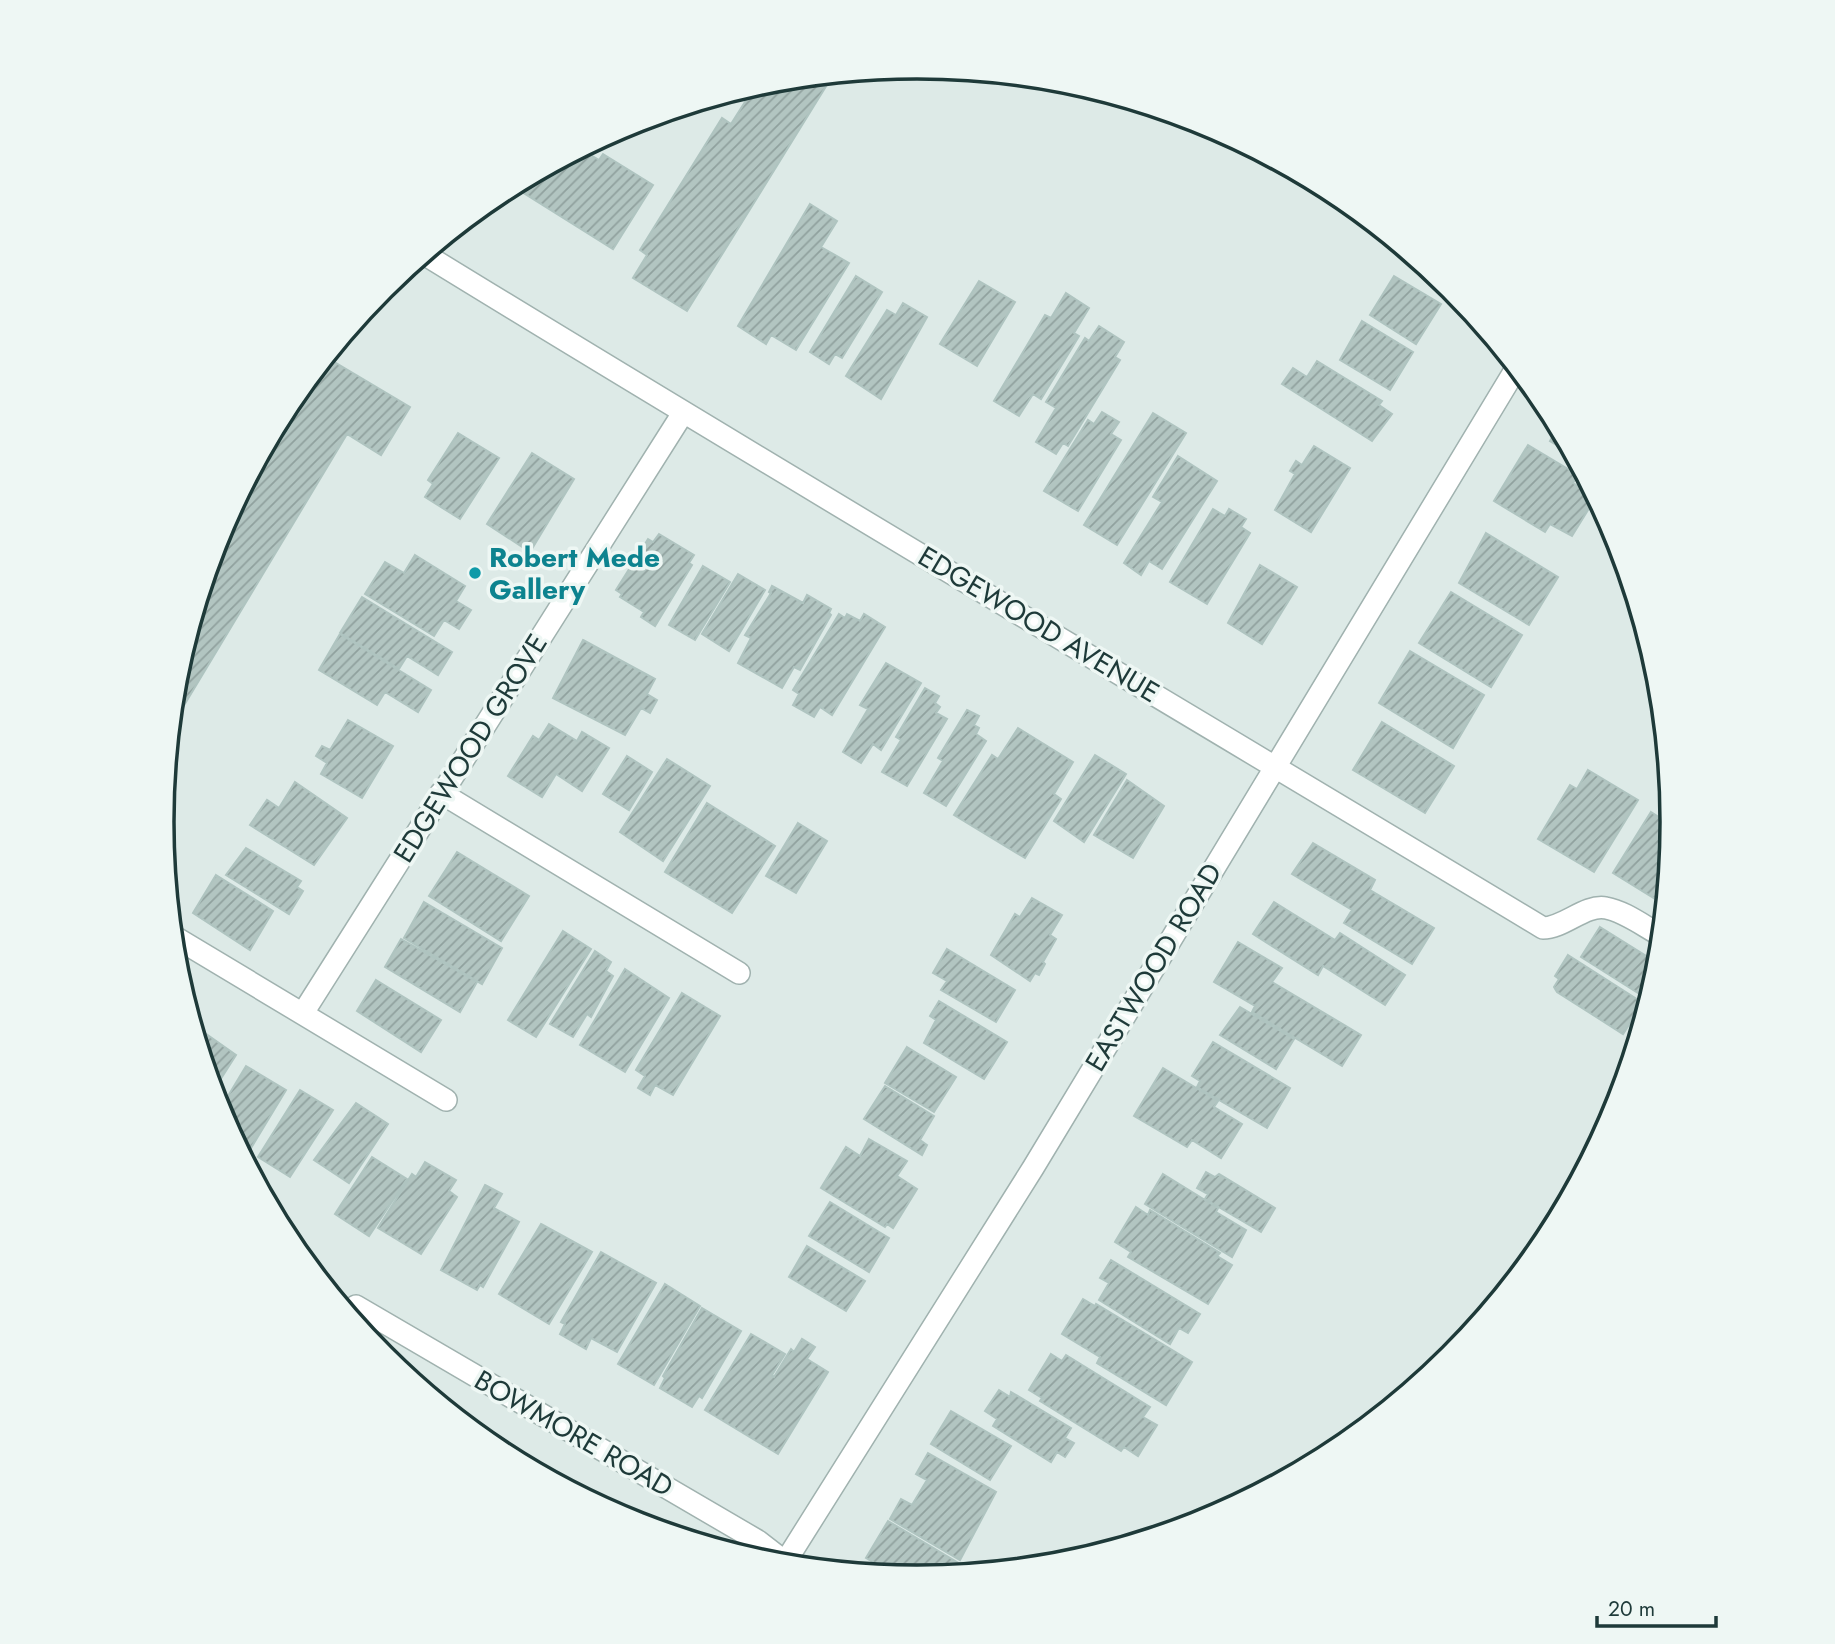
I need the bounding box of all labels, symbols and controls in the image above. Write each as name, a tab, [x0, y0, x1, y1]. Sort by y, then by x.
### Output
street label: EDGEWOOD AVENUE	[910, 536, 1167, 713]
place label: Robert Mede Gallery	[489, 537, 660, 610]
marker: Robert Mede Gallery	[467, 565, 483, 581]
street label: EDGEWOOD GROVE	[383, 626, 558, 871]
street label: EASTWOOD ROAD	[1075, 855, 1232, 1079]
street label: BOWMORE ROAD	[467, 1360, 681, 1507]
scale bar	[1597, 1584, 1716, 1628]
text: 20 m	[1608, 1594, 1655, 1624]

